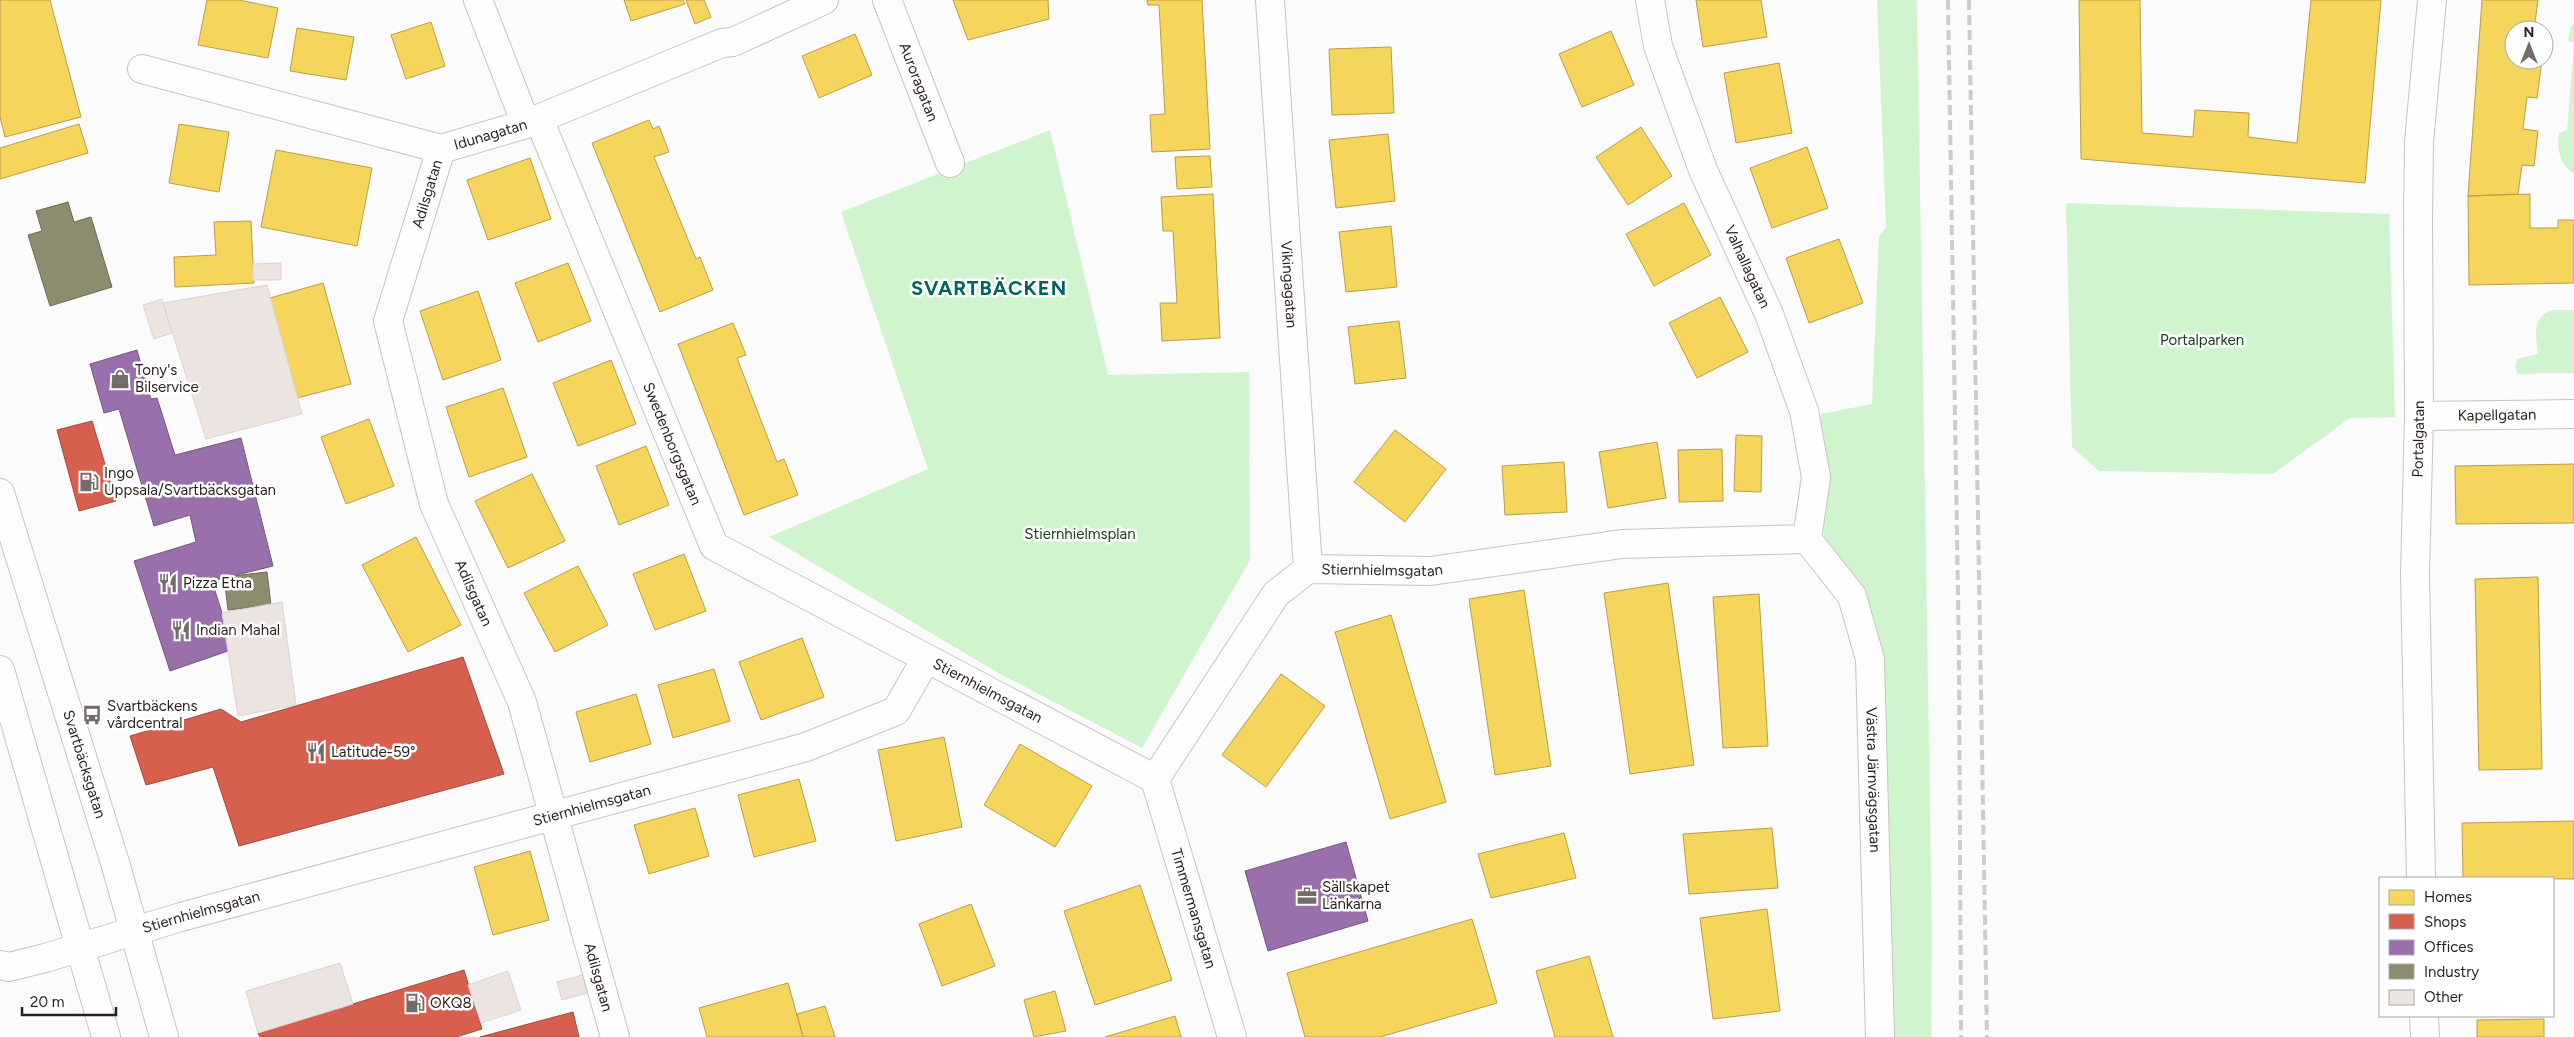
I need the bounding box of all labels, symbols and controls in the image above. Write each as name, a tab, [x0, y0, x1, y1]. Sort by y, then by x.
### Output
north arrow	[2504, 20, 2554, 70]
text: N	[2524, 24, 2534, 41]
street label: Auroragatan	[895, 40, 942, 124]
street label: Idunagatan	[452, 115, 529, 154]
street label: Adilsgatan	[408, 158, 446, 230]
street label: Valhallagatan	[1721, 222, 1774, 311]
street label: Vikingagatan	[1277, 240, 1301, 329]
district label: SVARTBÄCKEN	[911, 276, 1067, 300]
park label: Portalparken	[2160, 331, 2244, 349]
place label: Tony's Bilservice	[135, 361, 199, 396]
shop icon: Tony's Bilservice	[109, 368, 131, 390]
street label: Swedenborgsgatan	[639, 380, 705, 508]
street label: Portalgatan	[2408, 401, 2428, 478]
street label: Kapellgatan	[2458, 405, 2536, 424]
place label: Ingo Uppsala/Svartbäcksgatan	[104, 464, 276, 499]
fuel station icon: Ingo Uppsala/Svartbäcksgatan	[78, 471, 100, 493]
park label: Stiernhielmsplan	[1024, 525, 1136, 543]
street label: Adilsgatan	[451, 557, 496, 629]
street label: Stiernhielmsgatan	[1321, 560, 1444, 580]
restaurant icon: Pizza Etna	[157, 572, 179, 594]
place label: Pizza Etna	[183, 574, 252, 592]
restaurant icon: Indian Mahal	[170, 619, 192, 641]
place label: Indian Mahal	[196, 621, 280, 639]
street label: Stiernhielmsgatan	[930, 654, 1046, 727]
place label: Svartbäckens vårdcentral	[107, 697, 197, 732]
bus stop icon: Svartbäckens vårdcentral	[81, 704, 103, 726]
street label: Västra Järnvägsgatan	[1862, 707, 1884, 853]
street label: Svartbäcksgatan	[59, 708, 110, 820]
restaurant icon: Latitude-59°	[305, 741, 327, 763]
place label: Latitude-59°	[331, 743, 416, 761]
street label: Stiernhielmsgatan	[531, 781, 653, 830]
street label: Timmermansgatan	[1167, 846, 1220, 971]
legend	[2379, 877, 2554, 1017]
place label: Sällskapet Länkarna	[1322, 878, 1390, 913]
office icon: Sällskapet Länkarna	[1296, 885, 1318, 907]
street label: Stiernhielmsgatan	[140, 887, 262, 937]
text: Homes	[2424, 888, 2472, 906]
text: Shops	[2424, 913, 2466, 931]
text: Offices	[2424, 938, 2474, 956]
street label: Adilsgatan	[580, 941, 617, 1014]
text: Industry	[2424, 963, 2479, 981]
scale bar	[22, 984, 116, 1016]
text: Other	[2424, 988, 2463, 1006]
fuel station icon: OKQ8	[404, 992, 426, 1014]
text: 20 m	[30, 993, 64, 1011]
place label: OKQ8	[430, 994, 472, 1012]

